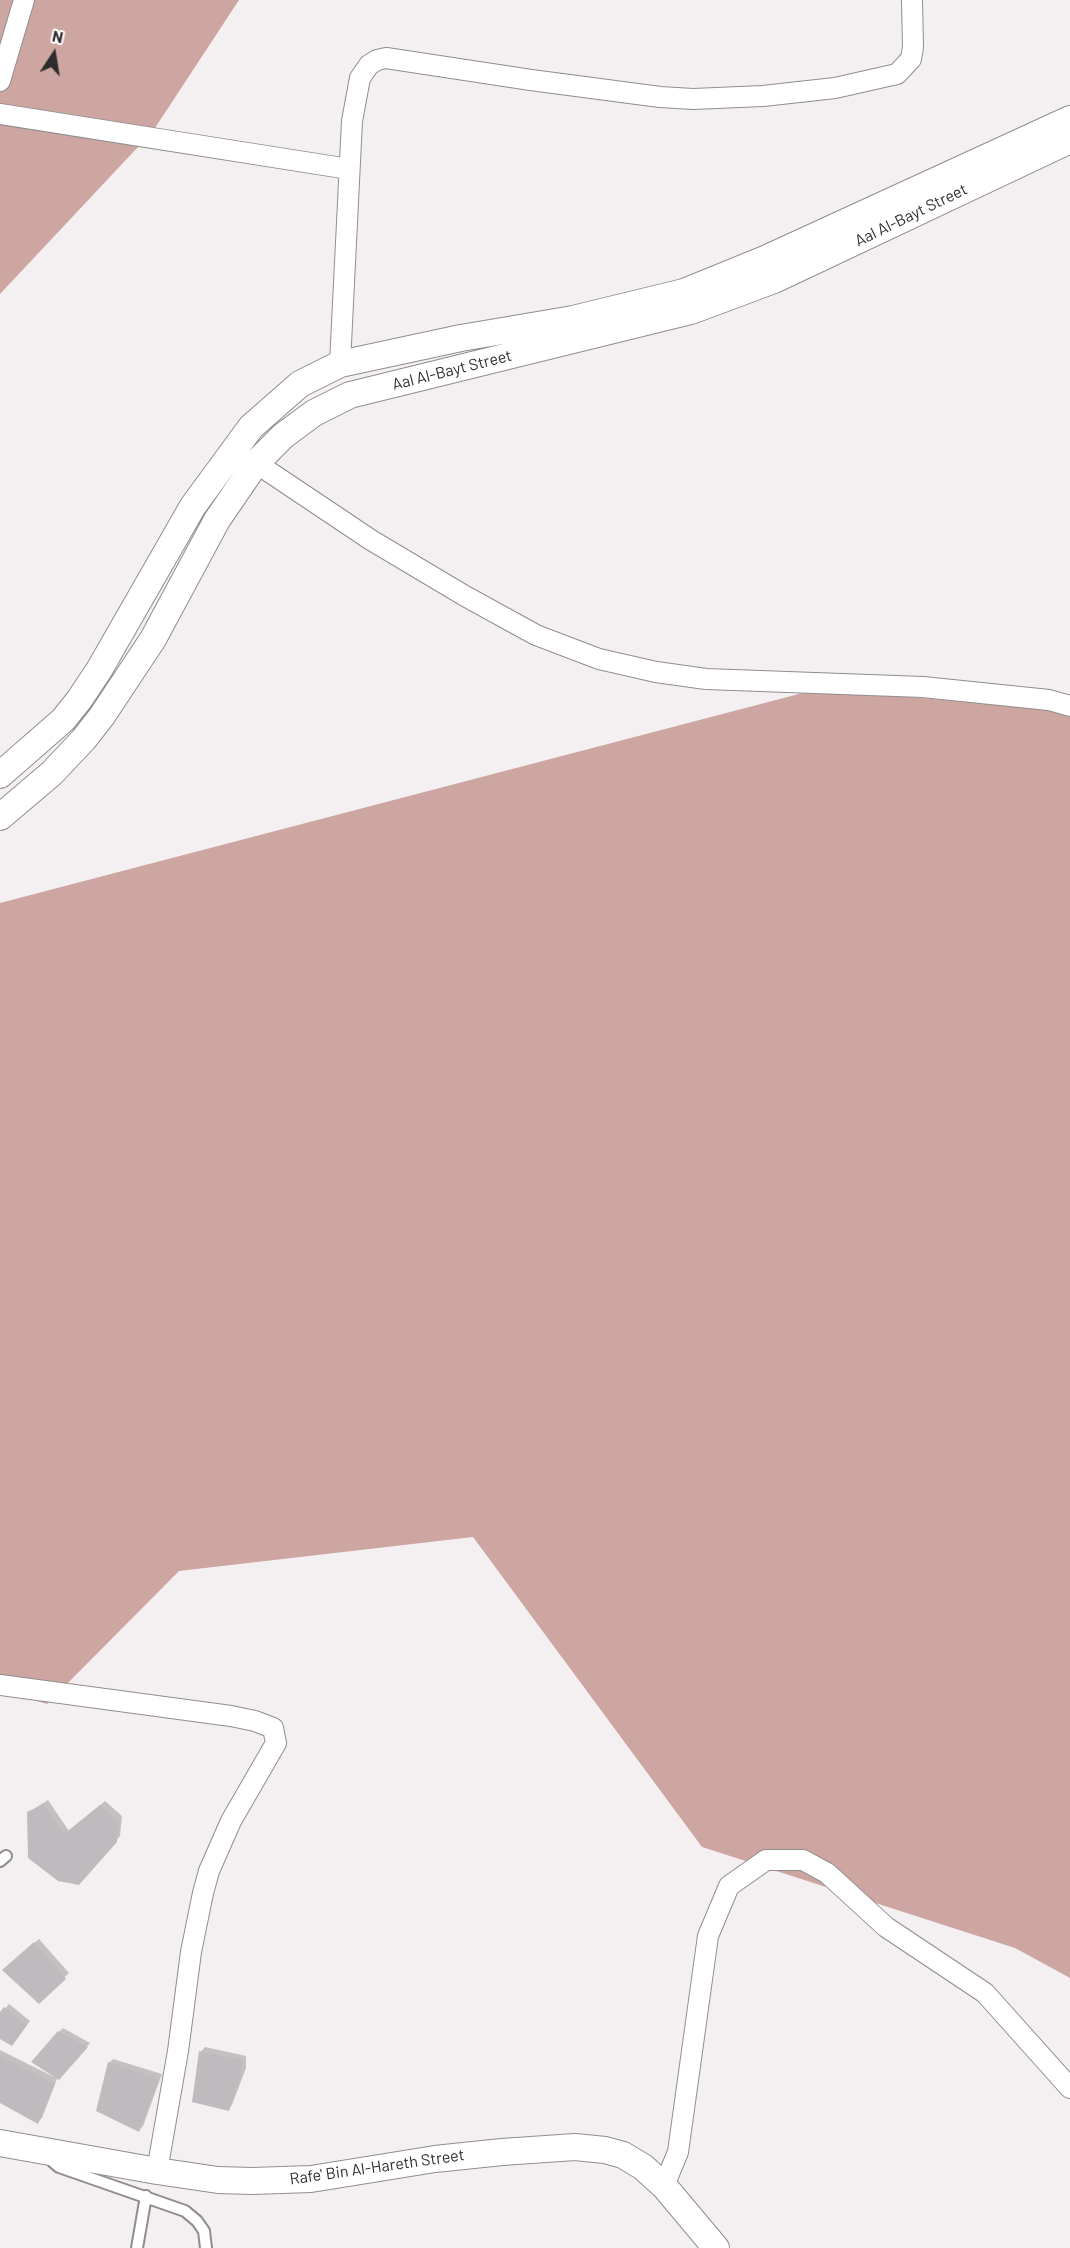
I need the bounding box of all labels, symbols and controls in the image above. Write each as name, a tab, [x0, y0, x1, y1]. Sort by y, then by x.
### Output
north arrow	[24, 24, 84, 84]
text: N	[51, 26, 65, 46]
street label: Aal Al-Bayt Street	[852, 180, 970, 250]
street label: Aal Al-Bayt Street	[390, 346, 514, 394]
street label: Rafe' Bin Al-Hareth Street	[288, 2145, 466, 2189]

